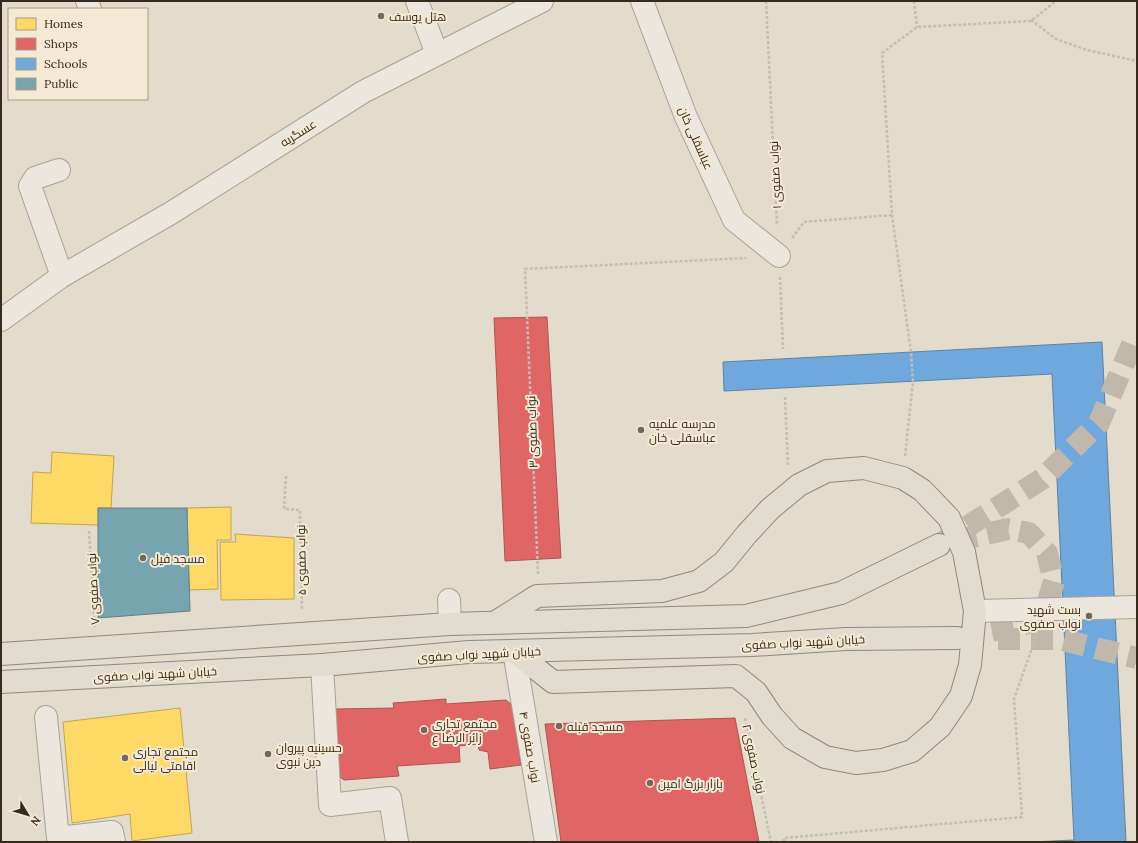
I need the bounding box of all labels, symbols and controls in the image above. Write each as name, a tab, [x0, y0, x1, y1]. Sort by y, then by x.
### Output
legend	[8, 8, 148, 100]
place label: هتل یوسف	[389, 9, 446, 24]
marker: هتل یوسف	[376, 11, 386, 21]
text: Homes	[44, 16, 83, 31]
text: Shops	[44, 36, 78, 51]
text: Schools	[44, 56, 88, 71]
text: Public	[44, 76, 78, 91]
street label: عباسقلی خان	[675, 104, 717, 172]
street label: عسگریه	[277, 116, 319, 150]
street label: نواب صفوی ۱	[766, 141, 784, 209]
street label: نواب صفوی ۳	[523, 396, 541, 468]
place label: مدرسه علمیه عباسقلی خان	[649, 416, 716, 445]
marker: مدرسه علمیه عباسقلی خان	[636, 425, 646, 435]
street label: نواب صفوی ۵	[293, 524, 309, 596]
place label: مسجد فیل	[151, 551, 205, 566]
street label: نواب صفوی ۷	[84, 553, 102, 625]
marker: مسجد فیل	[138, 553, 148, 563]
place label: بست شهید نواب صفوی	[1020, 602, 1081, 631]
marker: بست شهید نواب صفوی	[1084, 611, 1094, 621]
street label: خیابان شهید نواب صفوی	[741, 631, 865, 653]
street label: خیابان شهید نواب صفوی	[417, 643, 541, 665]
street label: خیابان شهید نواب صفوی	[93, 663, 217, 685]
street label: نواب صفوی ۴	[516, 710, 544, 784]
place label: مجتمع تجاری زائر الرضا ع	[432, 716, 497, 746]
place label: مسجد قبله	[567, 719, 623, 734]
marker: مسجد قبله	[554, 721, 564, 731]
street label: نواب صفوی ۲	[739, 723, 769, 795]
marker: مجتمع تجاری زائر الرضا ع	[419, 725, 429, 735]
place label: حسینیه پیروان دین نبوی	[276, 740, 342, 769]
place label: مجتمع تجاری اقامتی لیالی	[133, 744, 198, 773]
marker: حسینیه پیروان دین نبوی	[263, 749, 273, 759]
marker: مجتمع تجاری اقامتی لیالی	[120, 753, 130, 763]
place label: بازار بزرگ امین	[658, 776, 723, 791]
marker: بازار بزرگ امین	[645, 778, 655, 788]
north arrow	[8, 795, 48, 835]
text: N	[27, 813, 44, 829]

